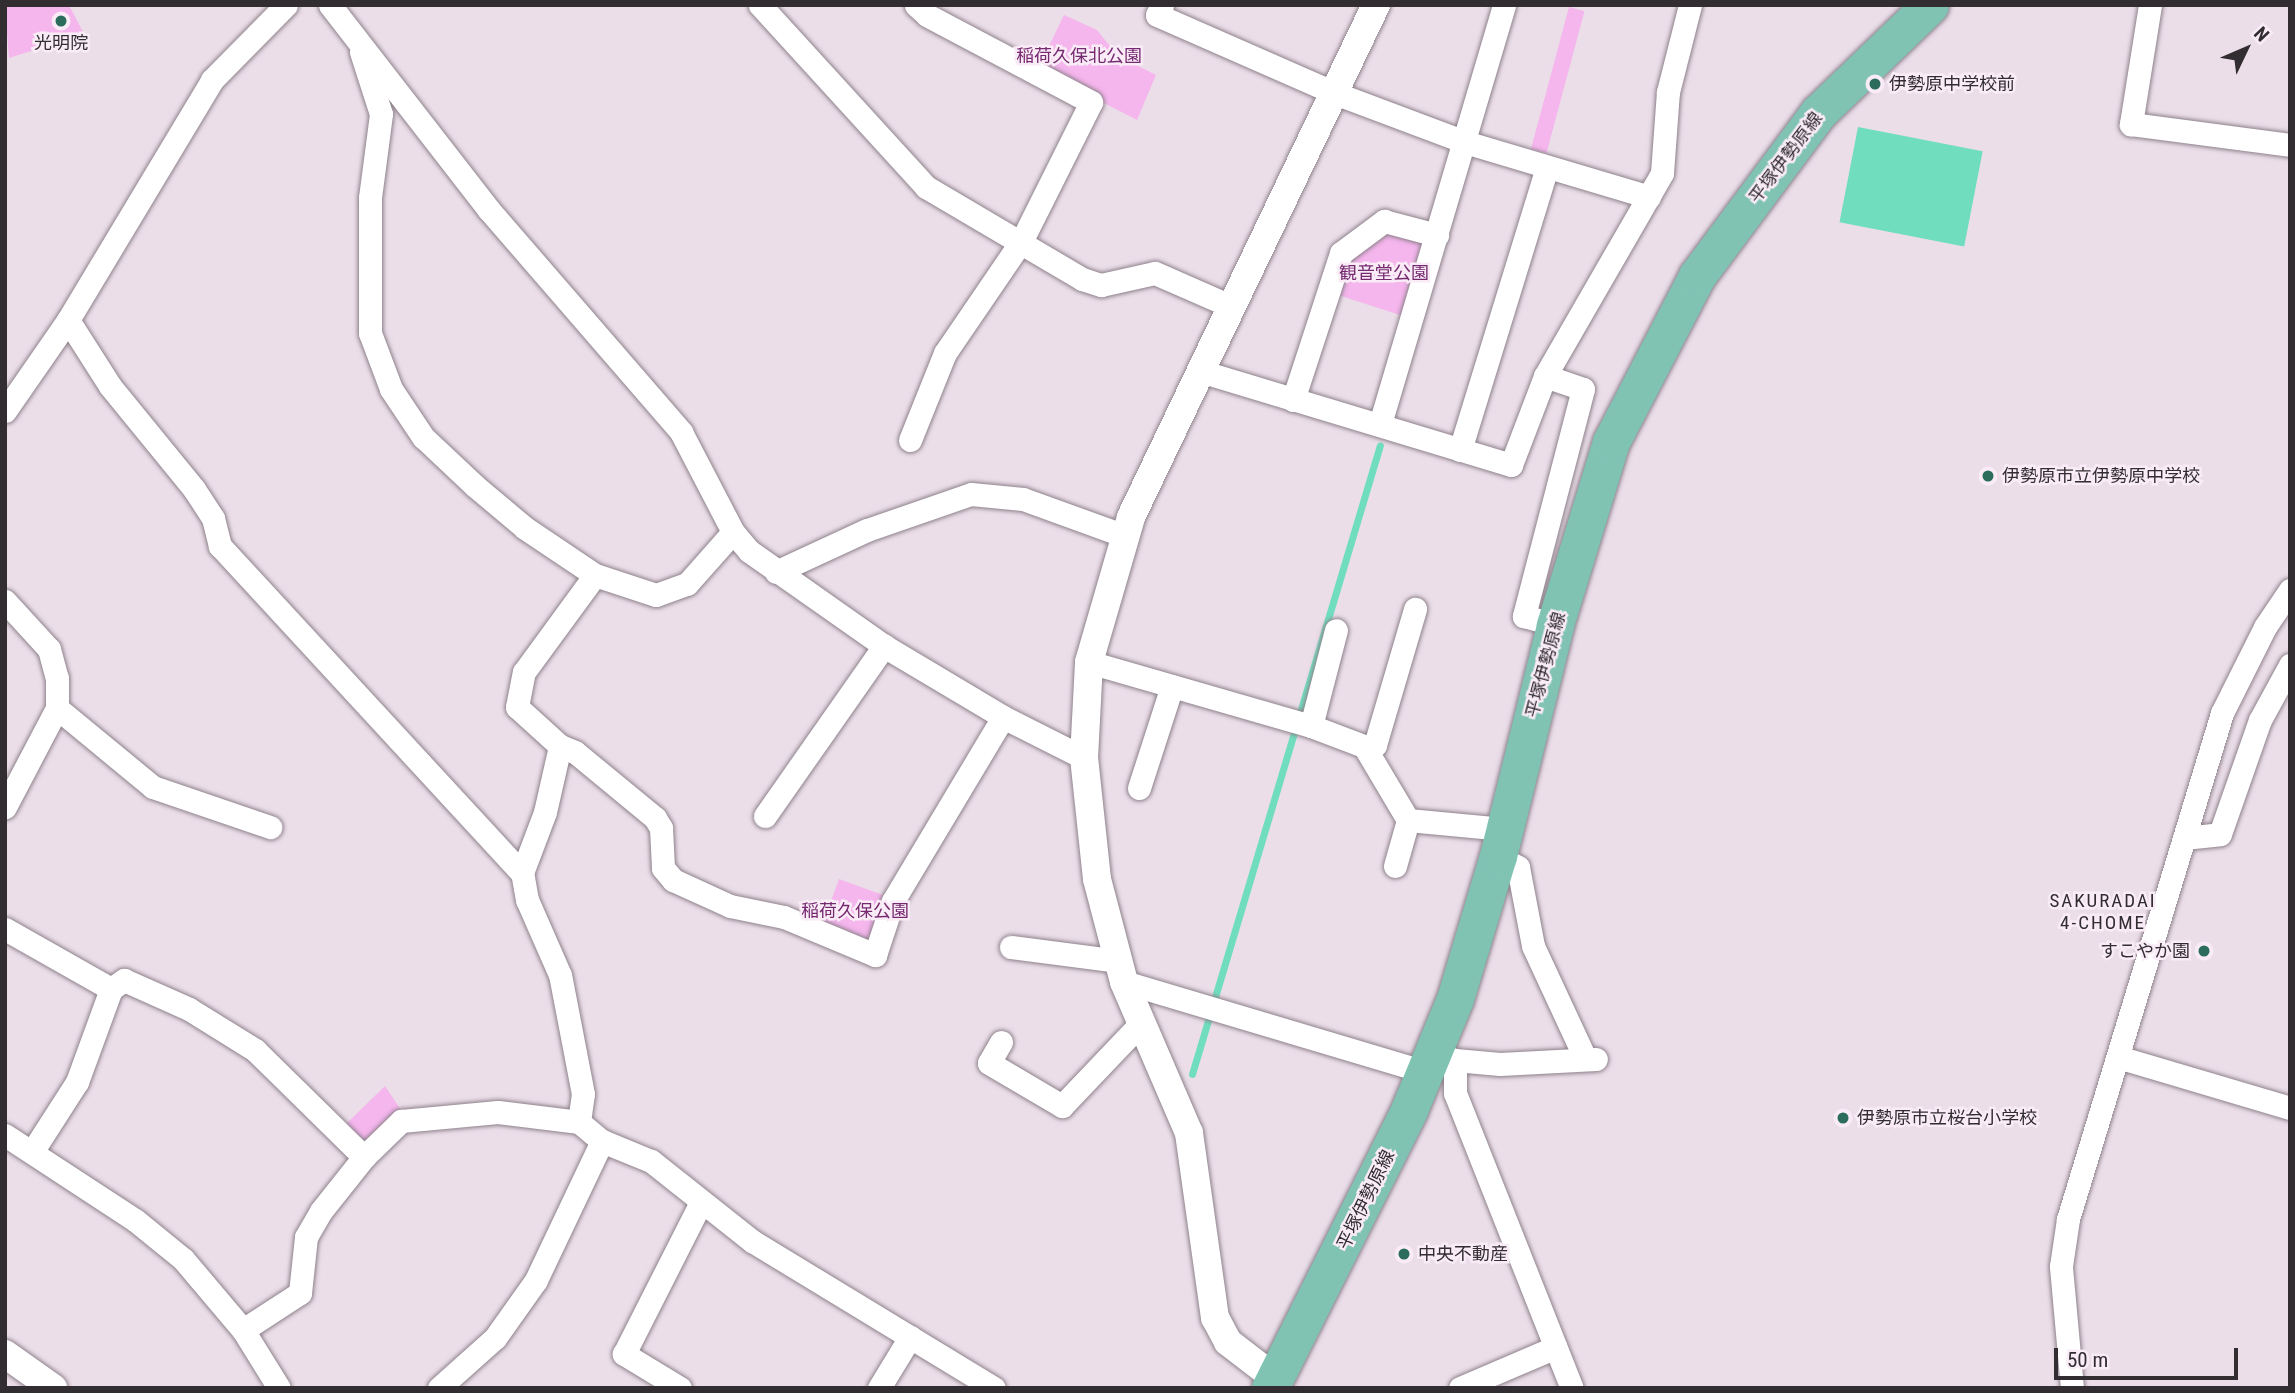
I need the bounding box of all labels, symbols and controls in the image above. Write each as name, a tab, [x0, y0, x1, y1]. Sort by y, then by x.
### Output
marker: 光明院	[53, 13, 69, 29]
north arrow	[2211, 14, 2281, 84]
text: N	[2249, 22, 2274, 46]
place label: 光明院	[34, 32, 88, 54]
park label: 稲荷久保北公園	[1016, 45, 1142, 67]
place label: 伊勢原中学校前	[1889, 73, 2015, 95]
marker: 伊勢原中学校前	[1867, 76, 1883, 92]
street label: 平塚伊勢原線	[1745, 108, 1827, 208]
park label: 観音堂公園	[1339, 262, 1429, 284]
place label: 伊勢原市立伊勢原中学校	[2002, 465, 2200, 487]
marker: 伊勢原市立伊勢原中学校	[1980, 468, 1996, 484]
street label: 平塚伊勢原線	[1522, 610, 1570, 720]
district label: SAKURADAI 4-CHOME	[2051, 890, 2155, 934]
park label: 稲荷久保公園	[801, 900, 909, 922]
place label: すこやか園	[2100, 940, 2190, 962]
marker: すこやか園	[2196, 943, 2212, 959]
place label: 伊勢原市立桜台小学校	[1857, 1107, 2037, 1129]
marker: 伊勢原市立桜台小学校	[1835, 1110, 1851, 1126]
street label: 平塚伊勢原線	[1333, 1147, 1399, 1253]
place label: 中央不動産	[1418, 1243, 1508, 1265]
marker: 中央不動産	[1396, 1246, 1412, 1262]
scale bar	[2057, 1334, 2241, 1378]
text: 50 m	[2067, 1348, 2108, 1372]

